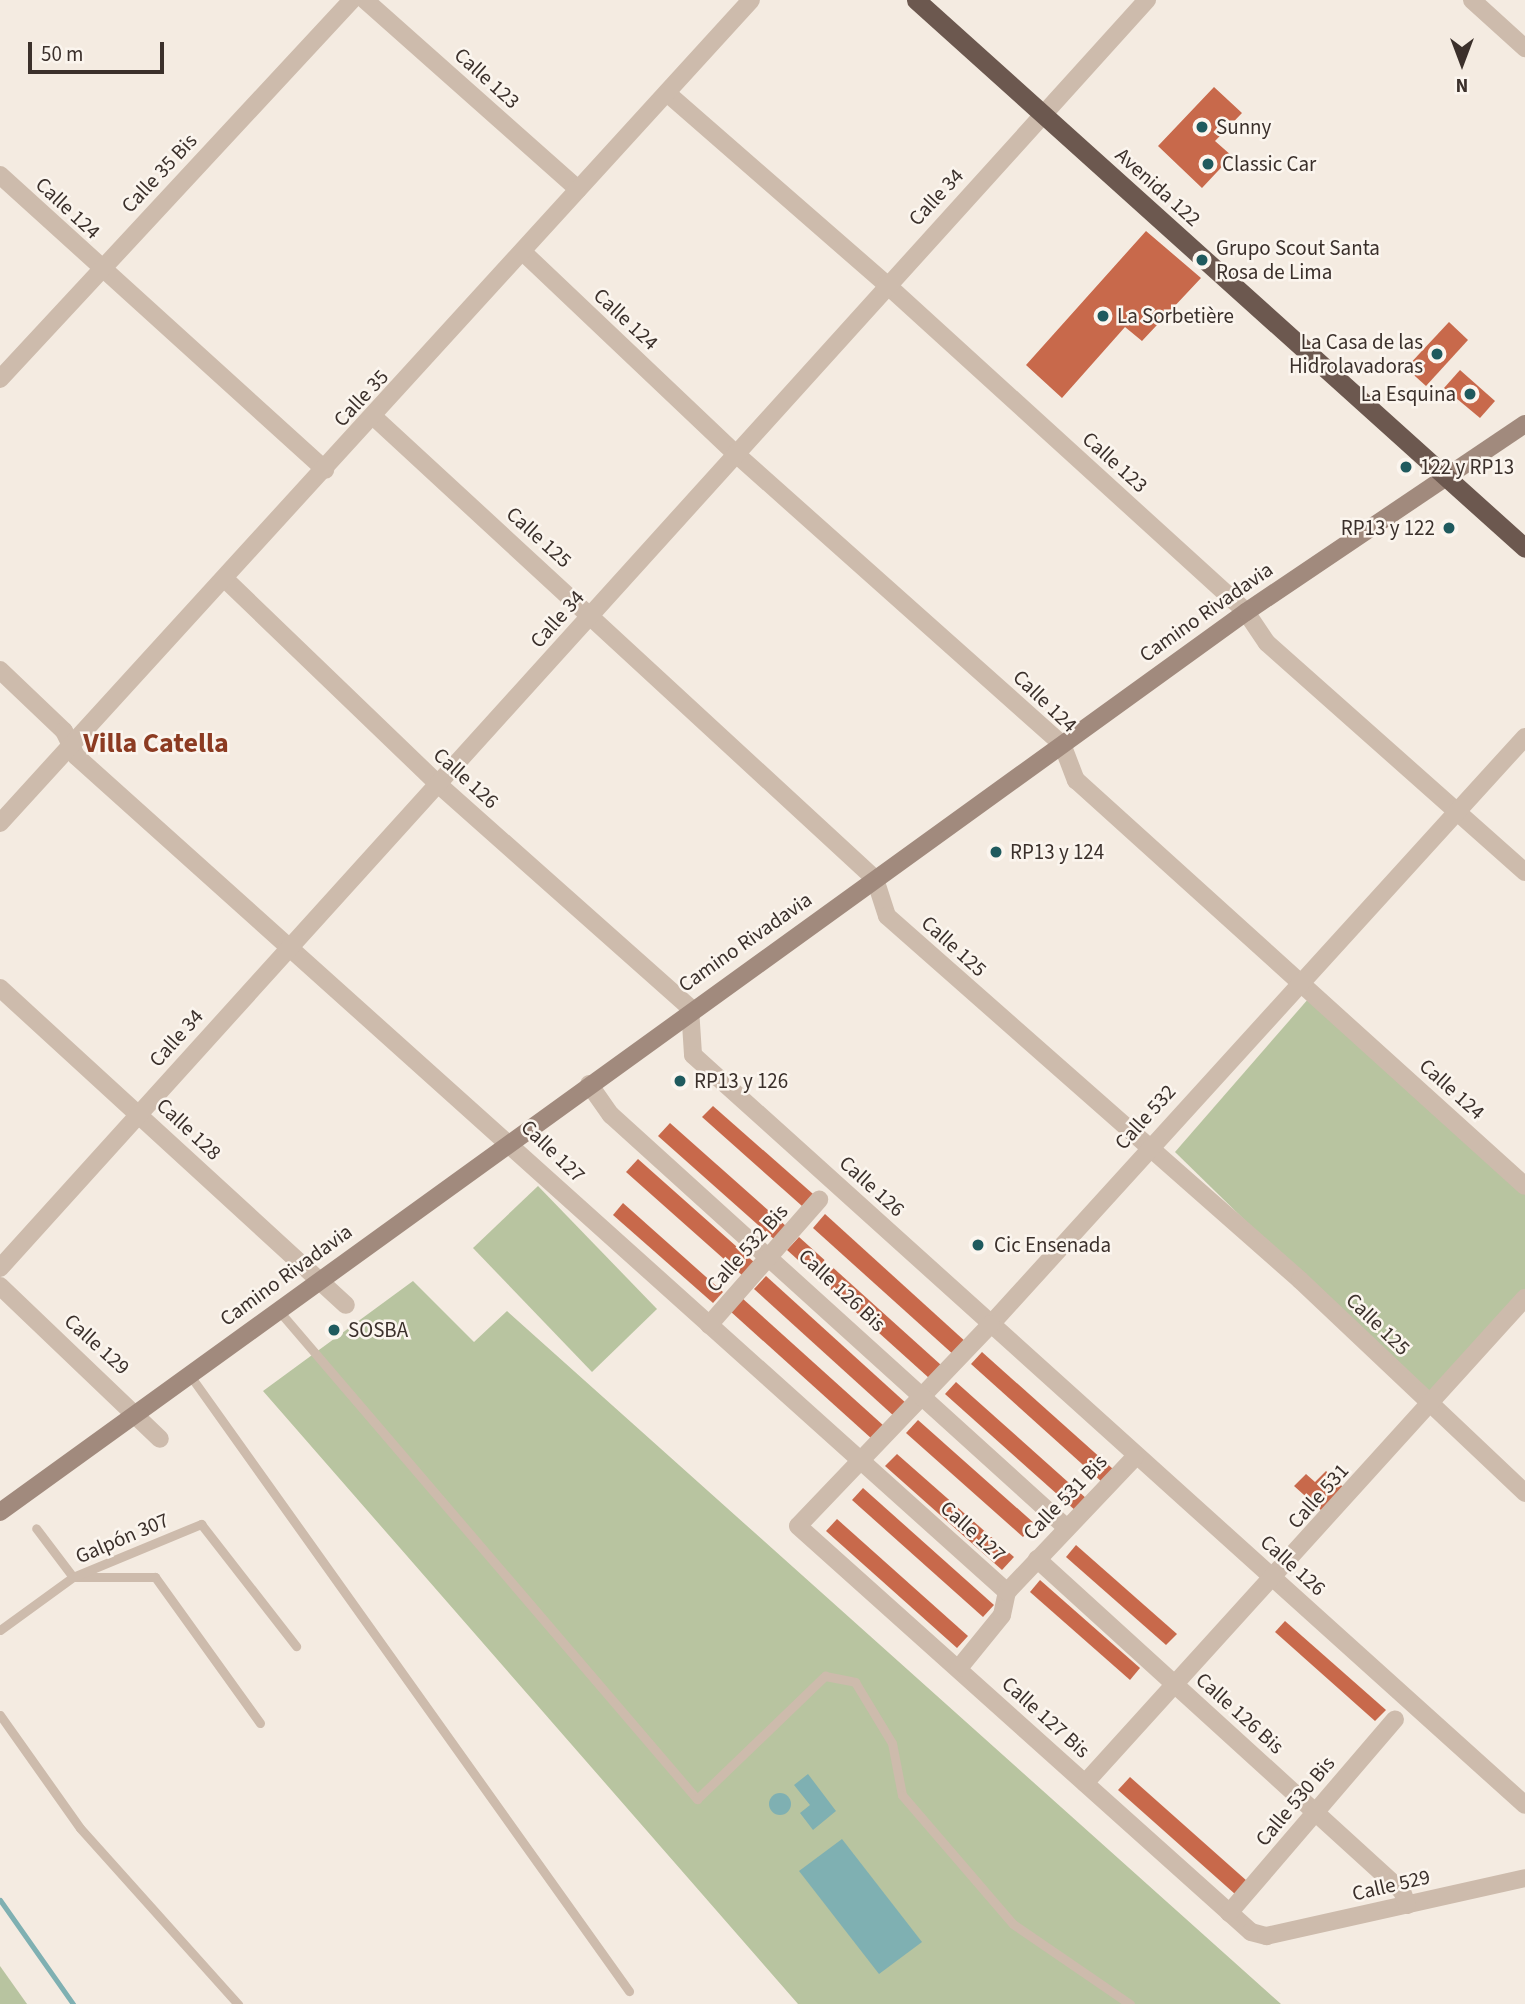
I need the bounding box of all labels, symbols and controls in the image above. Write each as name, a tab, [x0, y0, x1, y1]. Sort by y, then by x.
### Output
scale bar	[32, 28, 168, 72]
north arrow	[1427, 28, 1497, 98]
text: 50 m	[41, 39, 83, 69]
street label: Calle 123	[449, 42, 525, 114]
text: N	[1456, 71, 1468, 98]
place label: Sunny	[1216, 114, 1271, 140]
marker: Sunny	[1194, 119, 1210, 135]
street label: Calle 35 Bis	[116, 128, 202, 218]
street label: Avenida 122	[1110, 142, 1206, 232]
place label: Classic Car	[1222, 151, 1316, 177]
marker: Classic Car	[1200, 156, 1216, 172]
street label: Calle 34	[903, 163, 969, 231]
street label: Calle 124	[30, 172, 106, 244]
place label: Grupo Scout Santa Rosa de Lima	[1216, 235, 1380, 285]
marker: Grupo Scout Santa Rosa de Lima	[1194, 252, 1210, 268]
street label: Calle 124	[588, 283, 664, 355]
place label: La Sorbetière	[1117, 303, 1234, 329]
marker: La Sorbetière	[1095, 308, 1111, 324]
place label: La Casa de las Hidrolavadoras	[1289, 329, 1423, 379]
marker: La Casa de las Hidrolavadoras	[1429, 346, 1445, 362]
street label: Calle 35	[328, 364, 394, 432]
place label: La Esquina	[1361, 381, 1456, 407]
marker: La Esquina	[1462, 386, 1478, 402]
street label: Calle 123	[1077, 426, 1153, 498]
place label: 122 y RP13	[1420, 454, 1514, 480]
marker: 122 y RP13	[1398, 459, 1414, 475]
street label: Calle 125	[501, 501, 577, 573]
place label: RP13 y 122	[1341, 515, 1435, 541]
marker: RP13 y 122	[1441, 520, 1457, 536]
street label: Camino Rivadavia	[1134, 557, 1278, 667]
street label: Calle 34	[525, 585, 589, 653]
street label: Calle 124	[1008, 664, 1082, 738]
district label: Villa Catella	[83, 726, 229, 760]
street label: Calle 126	[428, 742, 504, 814]
place label: RP13 y 124	[1010, 839, 1104, 865]
marker: RP13 y 124	[988, 844, 1004, 860]
street label: Camino Rivadavia	[673, 887, 817, 997]
street label: Calle 125	[916, 910, 992, 982]
street label: Calle 34	[144, 1004, 208, 1072]
street label: Calle 124	[1414, 1053, 1490, 1125]
place label: RP13 y 126	[694, 1068, 788, 1094]
marker: RP13 y 126	[672, 1073, 688, 1089]
street label: Calle 532	[1109, 1079, 1181, 1155]
street label: Calle 128	[151, 1093, 227, 1165]
street label: Calle 127	[516, 1114, 590, 1188]
street label: Calle 126	[834, 1150, 910, 1222]
street label: Calle 532 Bis	[701, 1199, 793, 1297]
street label: Camino Rivadavia	[215, 1219, 357, 1331]
place label: Cic Ensenada	[994, 1232, 1111, 1258]
marker: Cic Ensenada	[968, 1235, 988, 1255]
street label: Calle 126 Bis	[793, 1243, 891, 1337]
street label: Calle 125	[1341, 1287, 1415, 1361]
street label: Calle 129	[59, 1308, 135, 1380]
place label: SOSBA	[348, 1317, 408, 1343]
marker: SOSBA	[326, 1322, 342, 1338]
street label: Calle 531 Bis	[1018, 1449, 1112, 1545]
street label: Calle 531	[1282, 1458, 1354, 1534]
street label: Calle 127	[935, 1495, 1011, 1567]
street label: Galpón 307	[72, 1507, 172, 1569]
street label: Calle 126	[1255, 1529, 1331, 1601]
street label: Calle 126 Bis	[1191, 1667, 1289, 1759]
street label: Calle 127 Bis	[997, 1671, 1095, 1763]
street label: Calle 530 Bis	[1250, 1751, 1340, 1851]
street label: Calle 529	[1350, 1864, 1432, 1906]

